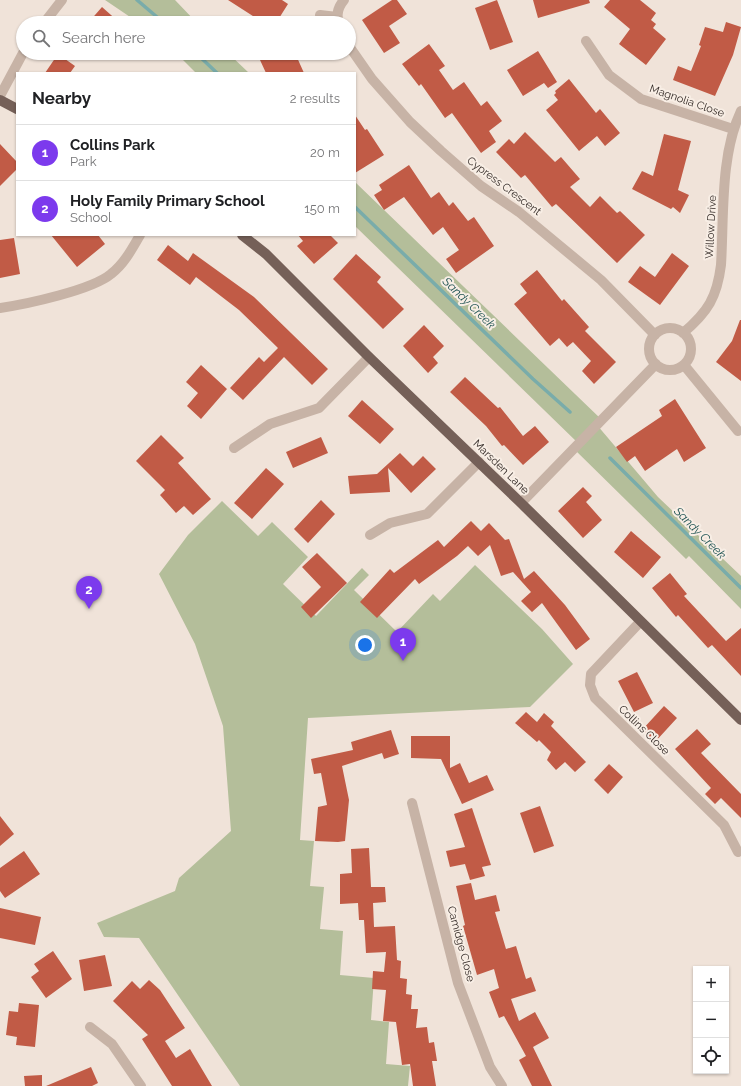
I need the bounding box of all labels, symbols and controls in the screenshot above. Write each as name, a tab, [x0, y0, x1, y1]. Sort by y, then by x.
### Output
search box	[16, 16, 356, 60]
icon: search	[30, 27, 52, 49]
text: Search here	[62, 29, 145, 47]
street label: Magnolia Close	[648, 82, 727, 120]
text: Nearby	[32, 88, 91, 108]
text: 2 results	[290, 91, 340, 106]
text: Collins Park	[70, 136, 155, 154]
text: 1	[42, 145, 48, 160]
text: 20 m	[310, 145, 340, 160]
text: Park	[70, 154, 97, 169]
street label: Cypress Crescent	[464, 154, 544, 218]
text: Holy Family Primary School	[70, 192, 265, 210]
street label: Willow Drive	[703, 194, 719, 259]
text: 2	[41, 201, 49, 216]
text: 150 m	[304, 201, 340, 216]
text: School	[70, 210, 112, 225]
water label: Sandy Creek	[439, 274, 499, 332]
street label: Marsden Lane	[470, 437, 532, 497]
water label: Sandy Creek	[670, 503, 729, 562]
pin: 2	[76, 576, 102, 609]
pin: 1	[390, 628, 416, 661]
your location	[355, 635, 375, 655]
street label: Collins Close	[616, 702, 673, 758]
street label: Camidge Close	[445, 905, 477, 984]
map controls	[693, 966, 729, 1074]
button: +	[693, 966, 729, 1002]
button: −	[693, 1002, 729, 1038]
button: locate	[693, 1038, 729, 1074]

